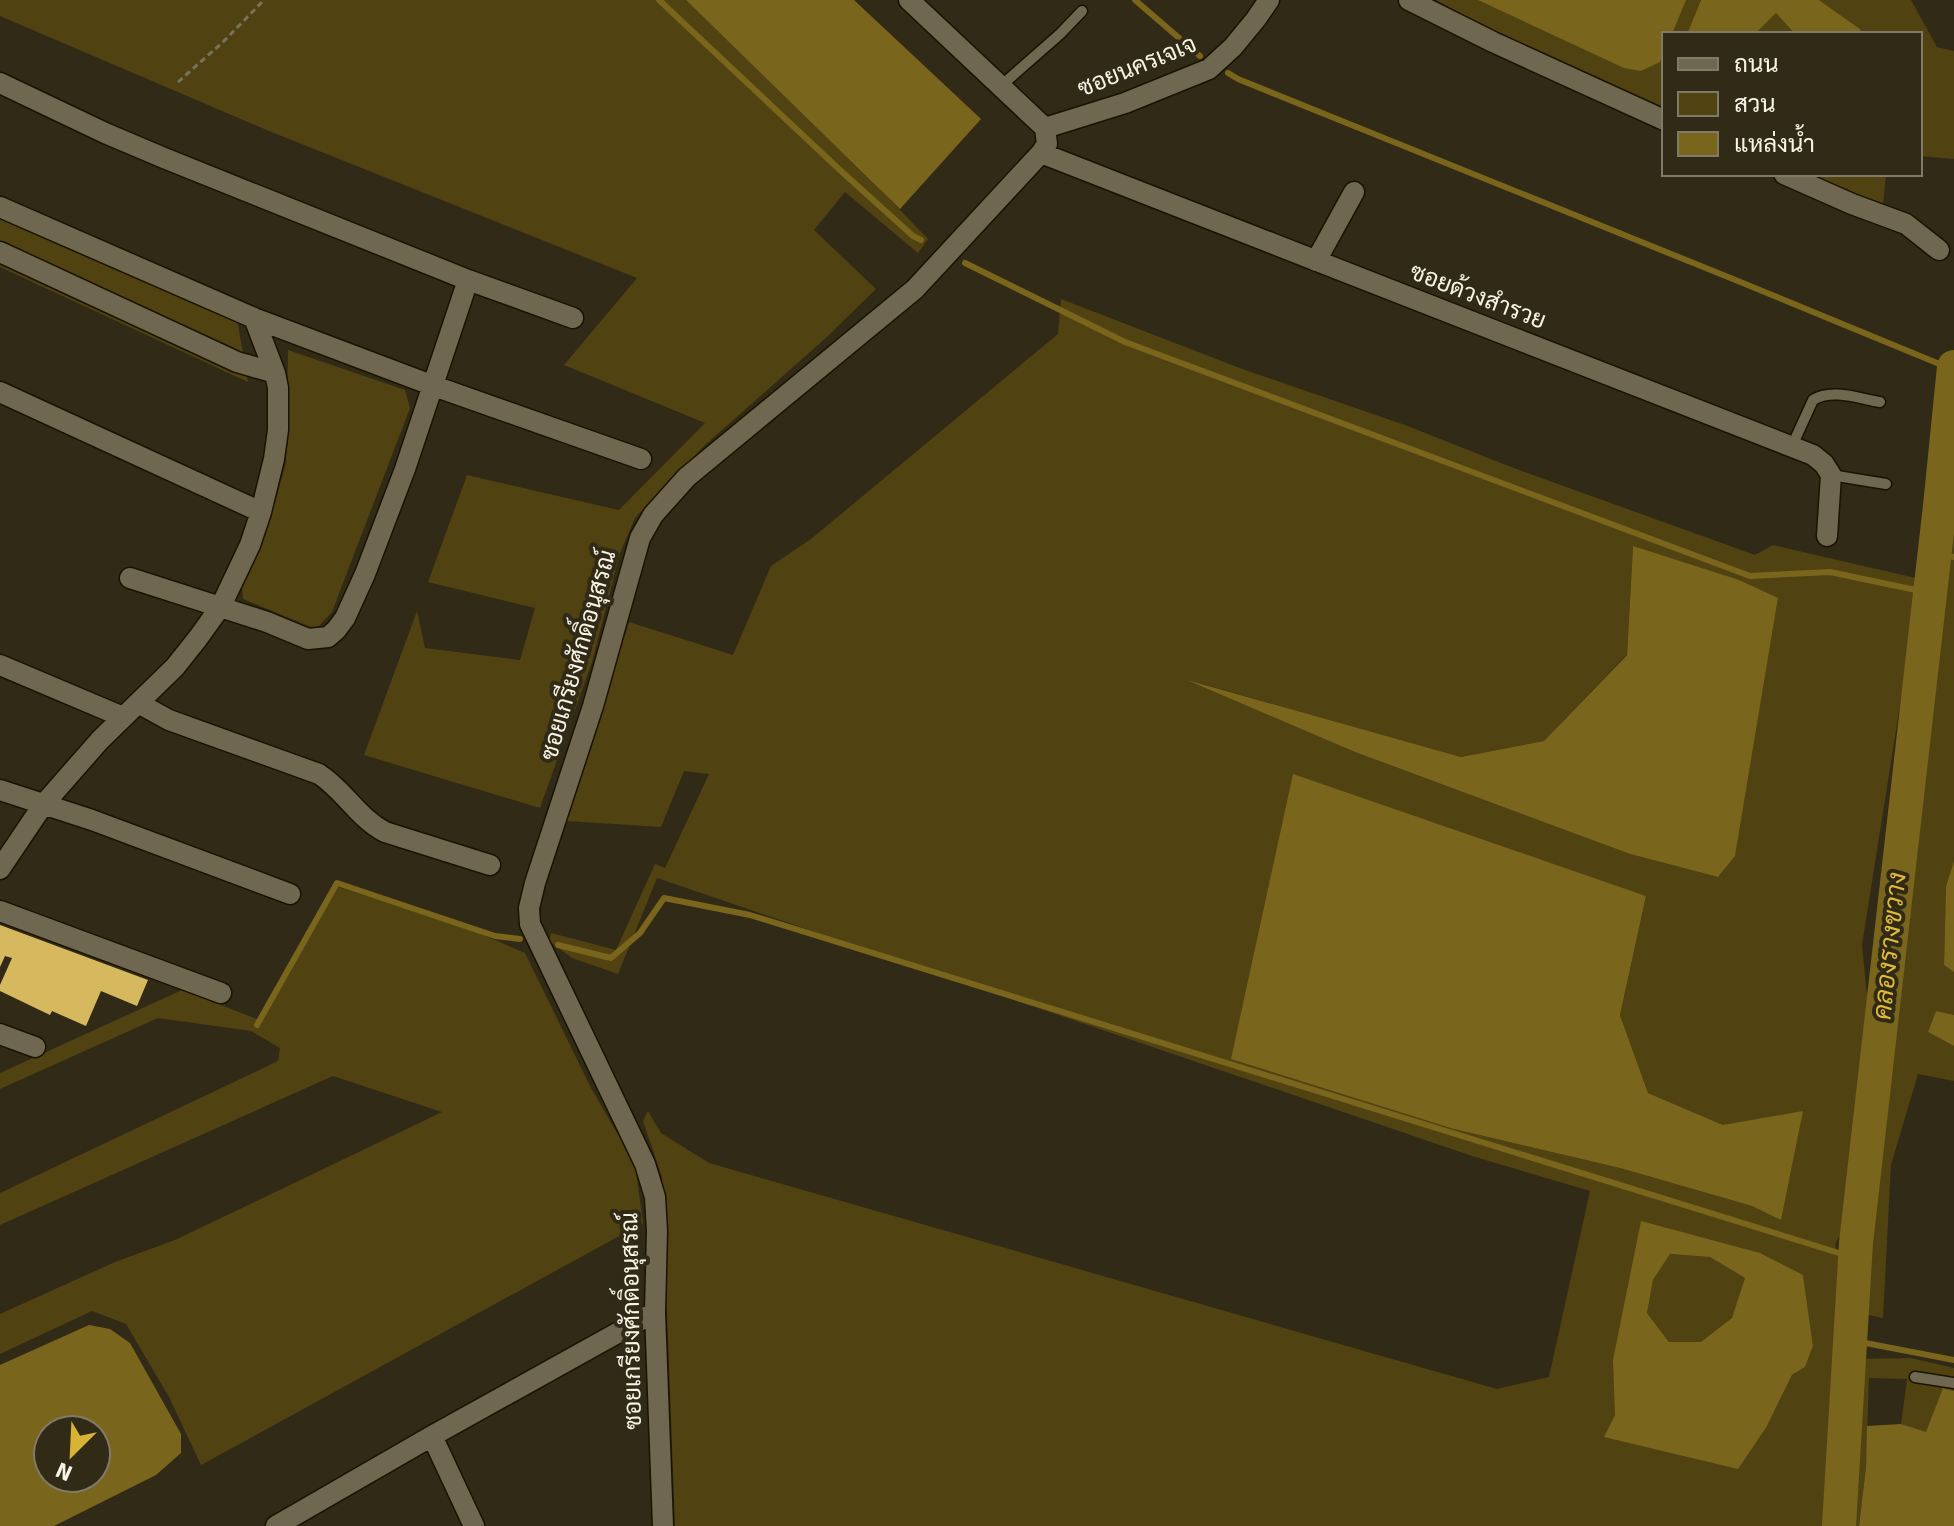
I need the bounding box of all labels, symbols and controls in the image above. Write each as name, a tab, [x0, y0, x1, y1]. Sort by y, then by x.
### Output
street label: ซอยนครเจเจ	[1073, 29, 1201, 103]
legend	[1662, 32, 1922, 176]
text: ถนน	[1734, 49, 1779, 79]
text: สวน	[1734, 89, 1776, 119]
text: แหล่งน้ำ	[1734, 124, 1815, 159]
street label: ซอยด้วงสำรวย	[1406, 256, 1550, 336]
street label: ซอยเกรียงศักดิ์อนุสรณ์	[527, 544, 623, 764]
water label: คลองรางขวาง	[1866, 871, 1914, 1021]
street label: ซอยเกรียงศักดิ์อนุสรณ์	[607, 1212, 649, 1430]
north arrow	[32, 1414, 112, 1494]
text: N	[52, 1456, 77, 1487]

